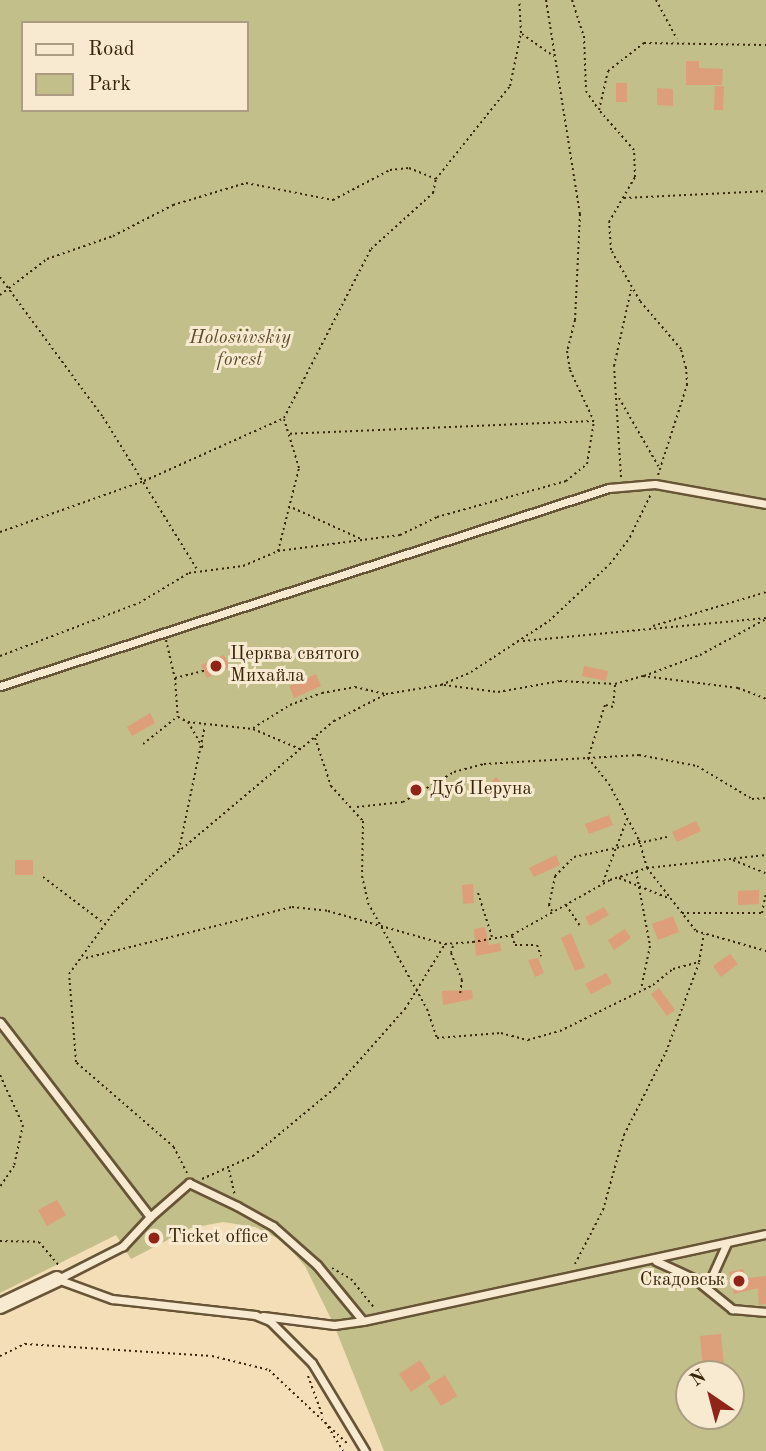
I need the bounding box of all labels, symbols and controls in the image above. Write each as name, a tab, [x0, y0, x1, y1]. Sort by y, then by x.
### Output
legend	[21, 21, 248, 112]
text: Road	[88, 39, 135, 60]
text: Park	[88, 74, 131, 95]
park label: Holosiivskiy forest	[189, 328, 291, 372]
place label: Церква святого Михайла	[230, 644, 360, 688]
marker: Церква святого Михайла	[208, 658, 224, 674]
place label: Дуб Перуна	[430, 779, 532, 801]
marker: Дуб Перуна	[408, 782, 424, 798]
place label: Ticket office	[168, 1227, 268, 1249]
marker: Ticket office	[146, 1230, 162, 1246]
place label: Скадовськ	[640, 1270, 725, 1292]
marker: Скадовськ	[731, 1273, 747, 1289]
north arrow	[675, 1360, 745, 1430]
text: N	[687, 1367, 710, 1391]

